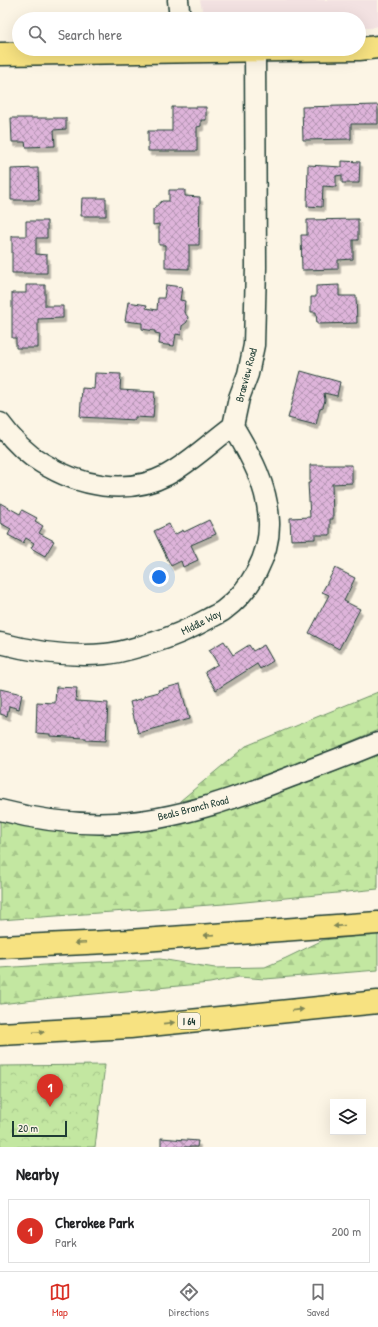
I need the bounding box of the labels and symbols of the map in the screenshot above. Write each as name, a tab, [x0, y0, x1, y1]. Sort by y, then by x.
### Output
street label: Braeview Road	[232, 346, 260, 404]
your location	[149, 567, 169, 587]
street label: Middle Way	[179, 606, 224, 638]
street label: Beals Branch Road	[156, 792, 231, 824]
one-way arrow	[333, 923, 345, 930]
one-way arrow	[203, 932, 215, 939]
one-way arrow	[73, 940, 86, 946]
one-way arrow	[292, 1007, 304, 1013]
road number: I 64	[178, 1013, 200, 1029]
one-way arrow	[163, 1020, 175, 1026]
one-way arrow	[33, 1029, 46, 1035]
pin: 1	[37, 1074, 63, 1107]
scale bar	[12, 1119, 67, 1138]

